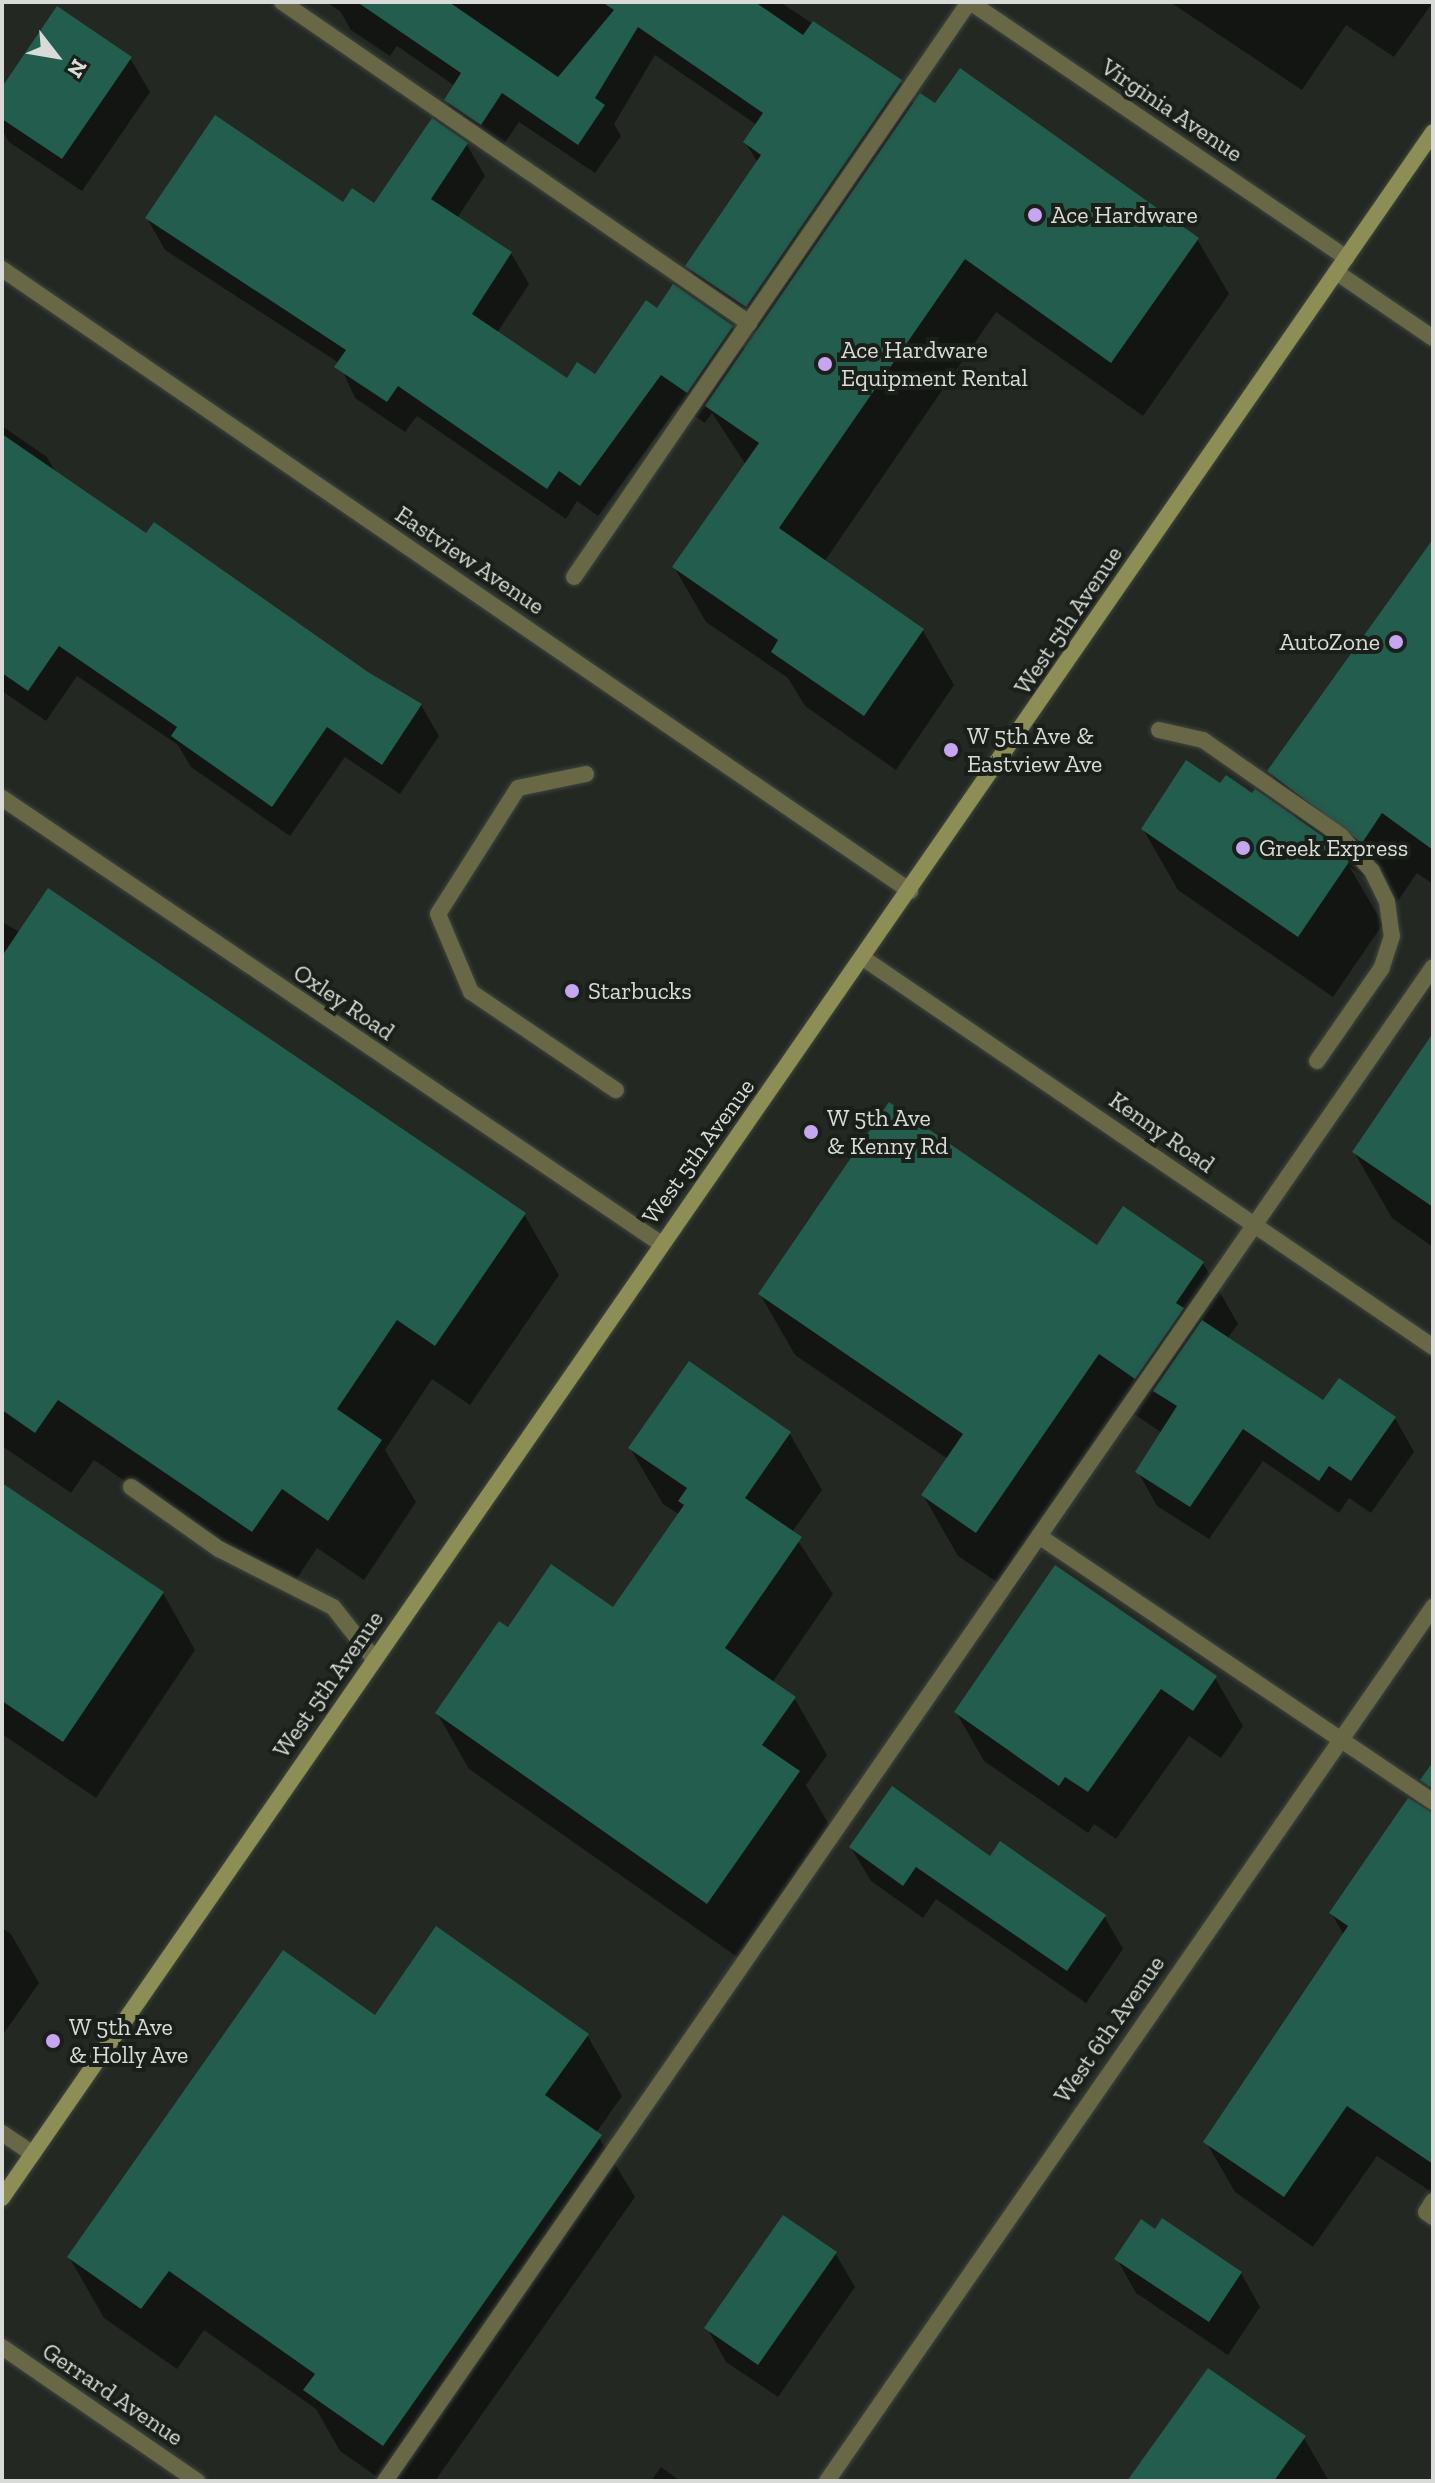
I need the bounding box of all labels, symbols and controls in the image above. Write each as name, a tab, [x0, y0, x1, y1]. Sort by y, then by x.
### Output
north arrow	[16, 16, 96, 96]
street label: Virginia Avenue	[1095, 52, 1249, 168]
text: N	[61, 54, 93, 83]
place label: Ace Hardware	[1051, 201, 1198, 229]
marker: Ace Hardware	[1026, 206, 1044, 224]
place label: Ace Hardware Equipment Rental	[841, 336, 1028, 392]
marker: Ace Hardware Equipment Rental	[816, 355, 834, 373]
street label: Eastview Avenue	[389, 499, 551, 621]
street label: West 5th Avenue	[1008, 540, 1128, 700]
place label: AutoZone	[1279, 628, 1380, 656]
marker: AutoZone	[1387, 633, 1405, 651]
place label: W 5th Ave & Eastview Ave	[967, 722, 1103, 778]
marker: W 5th Ave & Eastview Ave	[942, 741, 960, 759]
place label: Greek Express	[1259, 834, 1408, 862]
marker: Greek Express	[1234, 839, 1252, 857]
street label: Oxley Road	[288, 958, 400, 1046]
place label: Starbucks	[588, 977, 692, 1005]
marker: Starbucks	[563, 982, 581, 1000]
street label: West 5th Avenue	[635, 1072, 761, 1230]
street label: Kenny Road	[1104, 1085, 1220, 1179]
place label: W 5th Ave & Kenny Rd	[827, 1104, 949, 1160]
marker: W 5th Ave & Kenny Rd	[802, 1123, 820, 1141]
street label: West 5th Avenue	[266, 1605, 390, 1763]
street label: West 6th Avenue	[1047, 1949, 1171, 2109]
place label: W 5th Ave & Holly Ave	[69, 2013, 190, 2069]
marker: W 5th Ave & Holly Ave	[44, 2032, 62, 2050]
street label: Gerrard Avenue	[37, 2336, 189, 2452]

